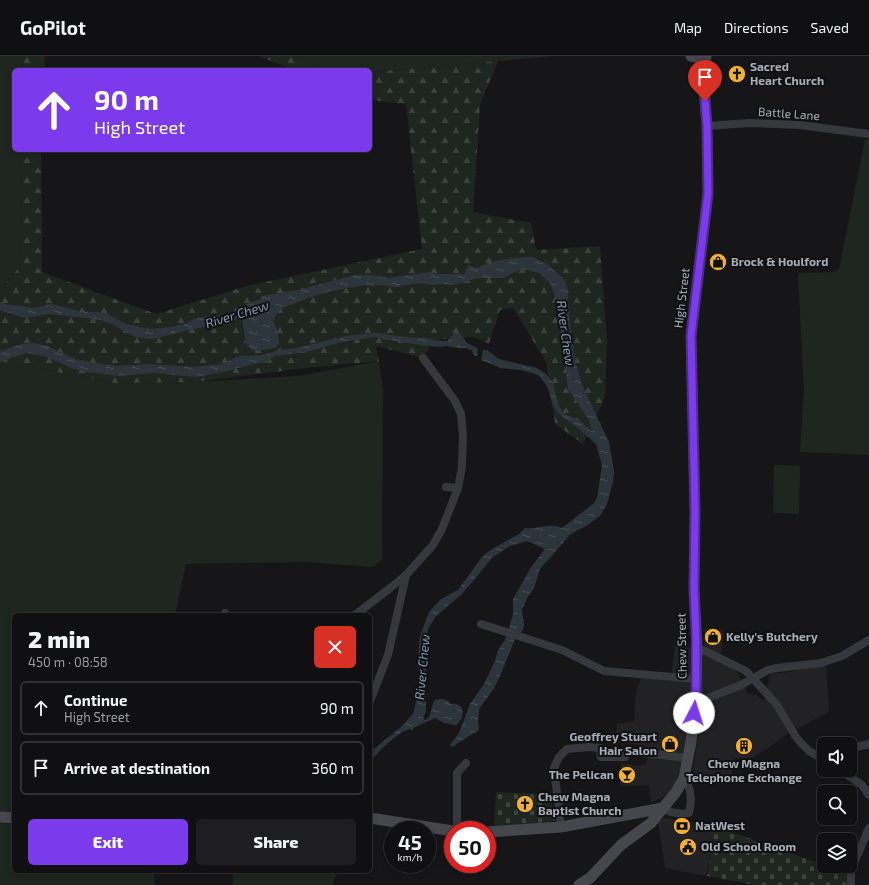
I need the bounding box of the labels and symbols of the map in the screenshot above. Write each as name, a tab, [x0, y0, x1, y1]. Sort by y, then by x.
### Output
place label: Sacred Heart Church	[750, 59, 824, 87]
pin	[688, 60, 722, 101]
church icon: Sacred Heart Church	[727, 64, 747, 84]
street label: Battle Lane	[758, 104, 820, 122]
shop icon: Brock & Houlford	[708, 252, 728, 272]
place label: Brock & Houlford	[731, 254, 828, 268]
street label: High Street	[670, 266, 692, 329]
water label: River Chew	[203, 297, 271, 331]
water label: River Chew	[553, 299, 579, 367]
street label: Chew Street	[673, 613, 689, 679]
shop icon: Kelly's Butchery	[703, 627, 723, 647]
place label: Kelly's Butchery	[726, 629, 818, 644]
water label: River Chew	[411, 634, 433, 700]
position arrow	[673, 692, 715, 734]
place label: Geoffrey Stuart Hair Salon	[570, 729, 657, 757]
shop icon: Geoffrey Stuart Hair Salon	[660, 734, 680, 754]
building icon: Chew Magna Telephone Exchange	[734, 736, 754, 756]
place label: Chew Magna Telephone Exchange	[686, 756, 802, 784]
bar icon: The Pelican	[617, 765, 637, 785]
place label: The Pelican	[549, 767, 614, 781]
place label: Chew Magna Baptist Church	[538, 789, 622, 817]
church icon: Chew Magna Baptist Church	[515, 794, 535, 814]
bank icon: NatWest	[672, 816, 692, 836]
place label: NatWest	[695, 818, 745, 832]
speed limit sign: 50	[444, 821, 496, 873]
public building icon: Old School Room	[678, 837, 698, 857]
place label: Old School Room	[701, 839, 796, 853]

